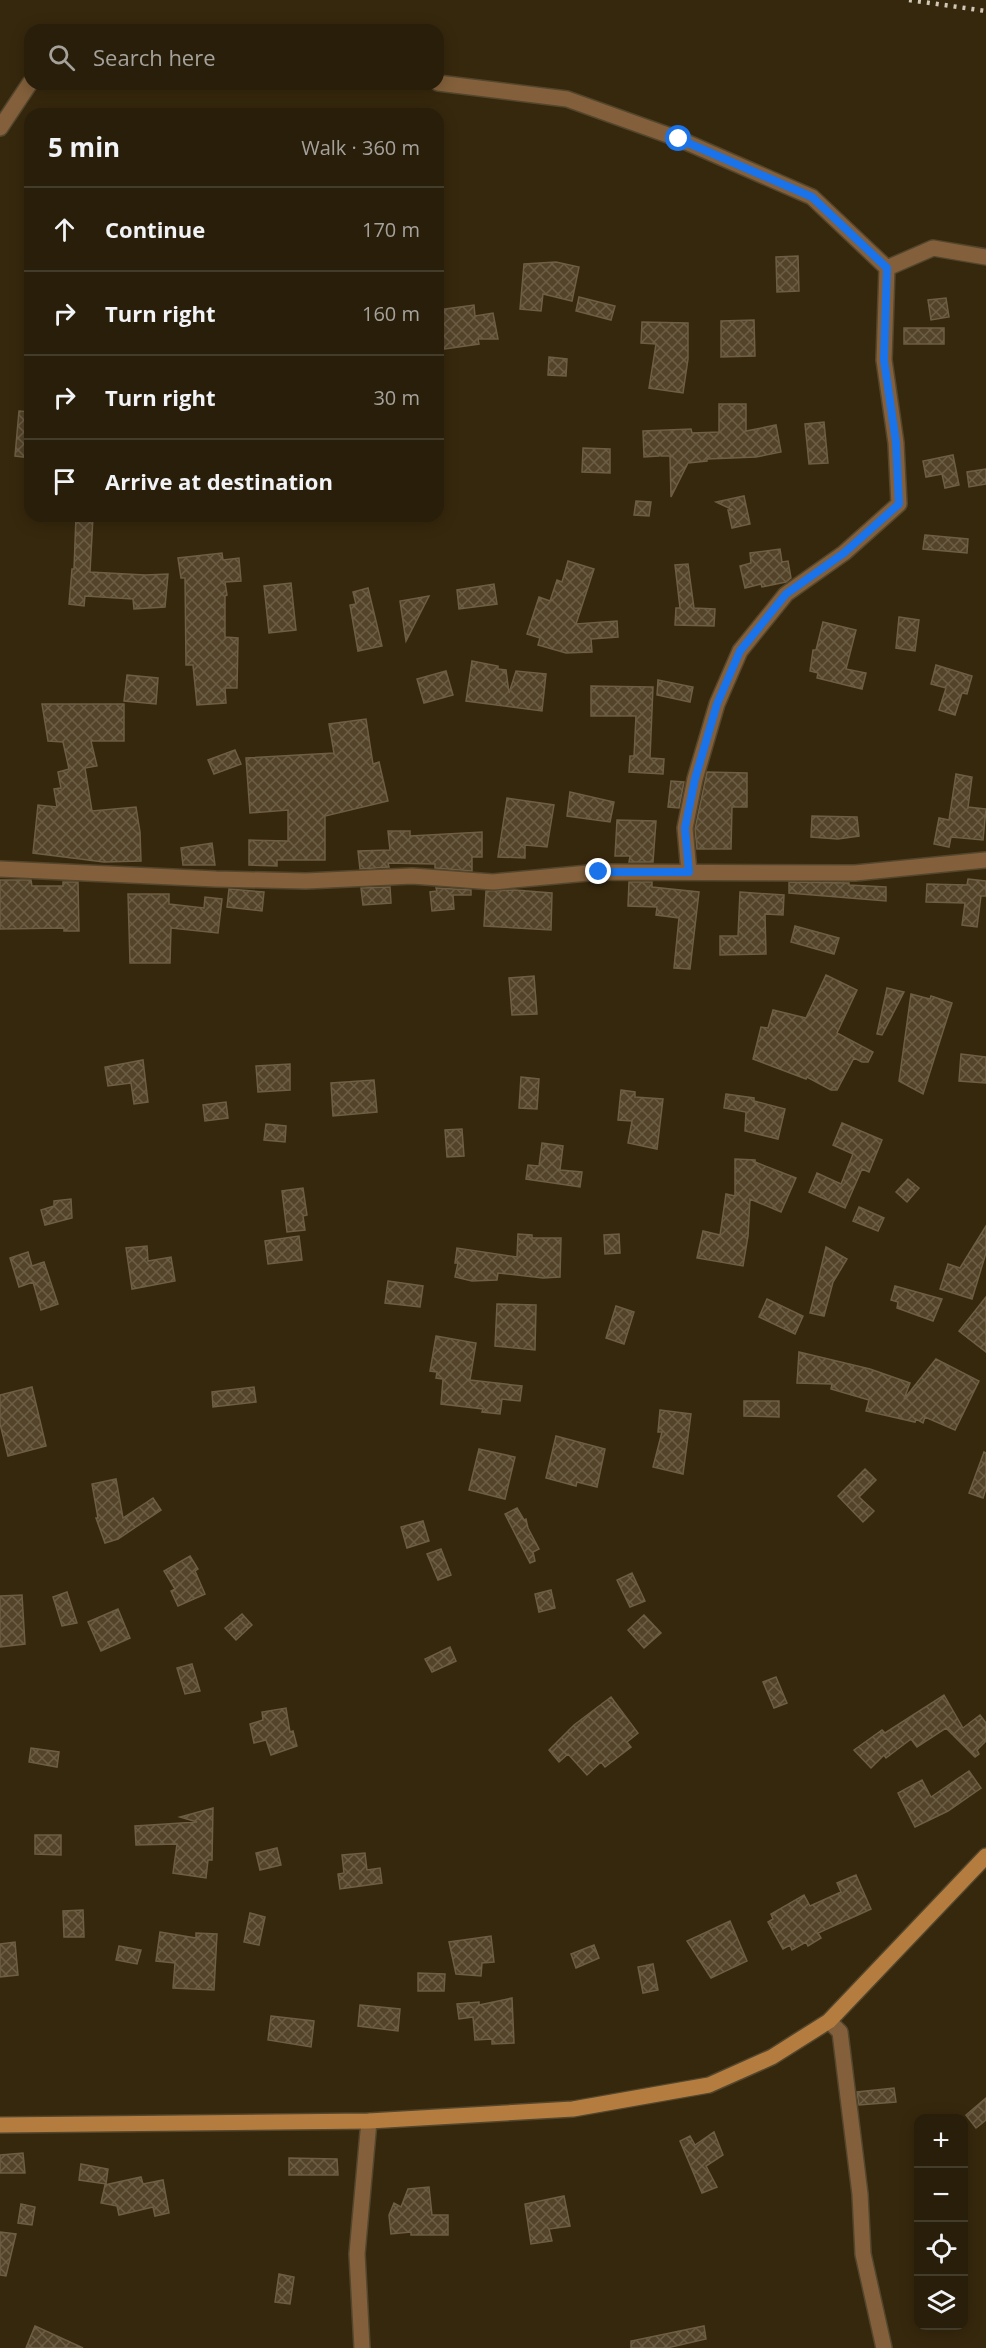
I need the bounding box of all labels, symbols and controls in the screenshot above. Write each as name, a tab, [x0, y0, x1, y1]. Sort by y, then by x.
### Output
search box	[24, 24, 444, 90]
icon: search	[45, 41, 78, 74]
text: Search here	[93, 42, 216, 72]
route start	[665, 125, 691, 151]
text: 5 min	[48, 129, 120, 165]
text: Walk · 360 m	[301, 134, 420, 161]
icon: ahead	[48, 213, 81, 246]
text: Continue	[105, 214, 205, 244]
text: 170 m	[362, 216, 420, 243]
icon: right	[48, 297, 81, 330]
text: Turn right	[105, 298, 216, 328]
text: 160 m	[362, 300, 420, 327]
icon: right	[48, 381, 81, 414]
text: Turn right	[105, 382, 216, 412]
text: 30 m	[373, 384, 420, 411]
icon: arrive	[48, 465, 81, 498]
text: Arrive at destination	[105, 466, 333, 496]
route end	[585, 858, 611, 884]
map controls	[914, 2114, 968, 2330]
button: +	[914, 2114, 968, 2168]
button: −	[914, 2168, 968, 2222]
button: locate	[914, 2222, 968, 2276]
button: layers	[914, 2276, 968, 2330]

